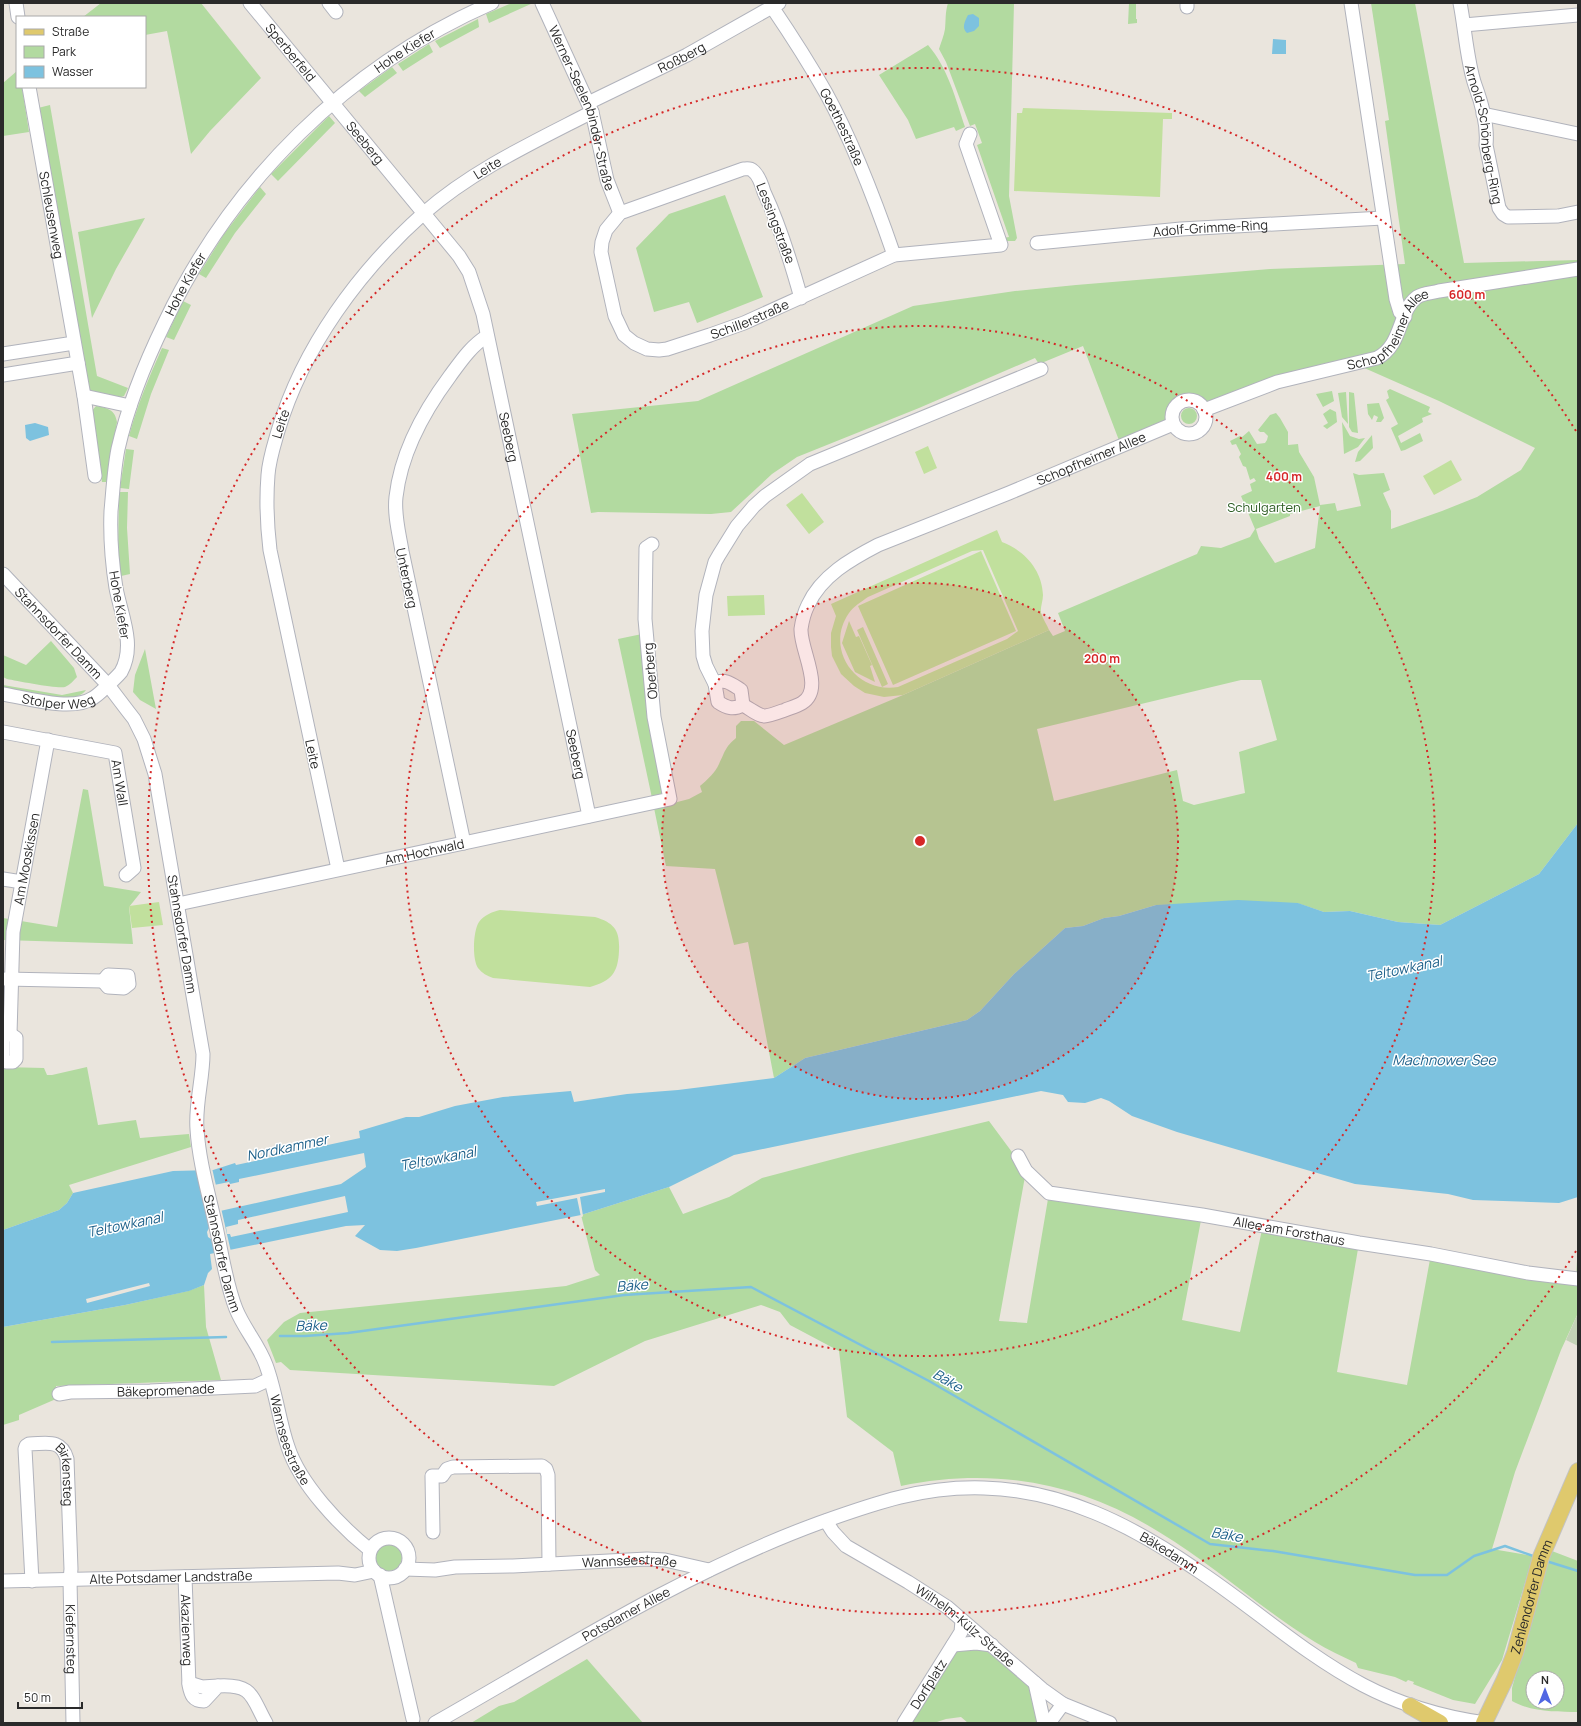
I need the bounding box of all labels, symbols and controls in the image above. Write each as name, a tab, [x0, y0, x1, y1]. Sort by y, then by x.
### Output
legend	[16, 16, 146, 88]
street label: Sperberfeld	[261, 19, 320, 85]
text: Straße	[52, 23, 89, 40]
street label: Werner-Seelenbinder-Straße	[545, 23, 619, 194]
street label: Hohe Kiefer	[370, 24, 439, 77]
street label: Roßberg	[655, 38, 708, 77]
text: Park	[52, 43, 77, 60]
text: Wasser	[52, 63, 94, 80]
street label: Arnold-Schönberg-Ring	[1461, 63, 1507, 206]
street label: Goethestraße	[816, 85, 869, 169]
street label: Seeberg	[342, 117, 388, 168]
street label: Leite	[470, 152, 505, 183]
street label: Schleusenweg	[35, 170, 68, 260]
street label: Lessingstraße	[752, 180, 800, 266]
street label: Adolf-Grimme-Ring	[1152, 215, 1268, 241]
street label: Hohe Kiefer	[161, 249, 210, 319]
street label: Schopfheimer Allee	[1345, 284, 1431, 374]
text: 600 m	[1449, 286, 1485, 303]
street label: Schillerstraße	[708, 295, 792, 343]
street label: Leite	[267, 406, 294, 441]
street label: Seeberg	[495, 410, 523, 464]
street label: Schopfheimer Allee	[1034, 427, 1149, 490]
text: 400 m	[1266, 468, 1302, 485]
park label: Schulgarten	[1227, 498, 1301, 516]
street label: Unterberg	[392, 546, 422, 610]
street label: Hohe Kiefer	[105, 569, 135, 641]
street label: Stahnsdorfer Damm	[11, 583, 106, 683]
street label: Oberberg	[639, 642, 661, 700]
text: 200 m	[1084, 650, 1120, 667]
street label: Stolper Weg	[20, 689, 98, 713]
street label: Seeberg	[562, 727, 590, 781]
street label: Leite	[301, 738, 325, 771]
street label: Am Wall	[107, 758, 133, 807]
street label: Am Mooskissen	[9, 811, 44, 906]
street label: Am Hochwald	[383, 834, 466, 869]
centre of rings	[913, 834, 927, 848]
street label: Stahnsdorfer Damm	[163, 873, 201, 995]
water label: Teltowkanal	[1364, 950, 1445, 985]
water label: Machnower See	[1392, 1050, 1497, 1069]
water label: Nordkammer	[245, 1129, 331, 1165]
water label: Teltowkanal	[398, 1141, 479, 1175]
street label: Stahnsdorfer Damm	[200, 1193, 245, 1315]
water label: Teltowkanal	[85, 1206, 166, 1241]
street label: Allee am Forsthaus	[1232, 1212, 1347, 1249]
water label: Bäke	[616, 1274, 649, 1296]
water label: Bäke	[295, 1315, 328, 1335]
water label: Bäke	[930, 1364, 967, 1396]
street label: Bäkepromenade	[117, 1379, 215, 1400]
street label: Wannseestraße	[266, 1393, 315, 1489]
street label: Birkensteg	[52, 1438, 78, 1507]
water label: Bäke	[1210, 1522, 1245, 1546]
street label: Bäkedamm	[1137, 1527, 1202, 1578]
street label: Zehlendorfer Damm	[1506, 1537, 1557, 1656]
street label: Wannseestraße	[581, 1550, 679, 1572]
street label: Alte Potsdamer Landstraße	[89, 1566, 253, 1588]
street label: Wilhelm-Külz-Straße	[912, 1580, 1020, 1671]
street label: Potsdamer Allee	[579, 1582, 674, 1645]
street label: Akazienweg	[177, 1594, 197, 1666]
street label: Kiefernsteg	[62, 1604, 81, 1674]
street label: Dorfplatz	[906, 1655, 951, 1712]
north arrow	[1525, 1670, 1565, 1710]
text: N	[1541, 1672, 1549, 1687]
scale bar	[18, 1684, 82, 1710]
text: 50 m	[24, 1689, 51, 1706]

